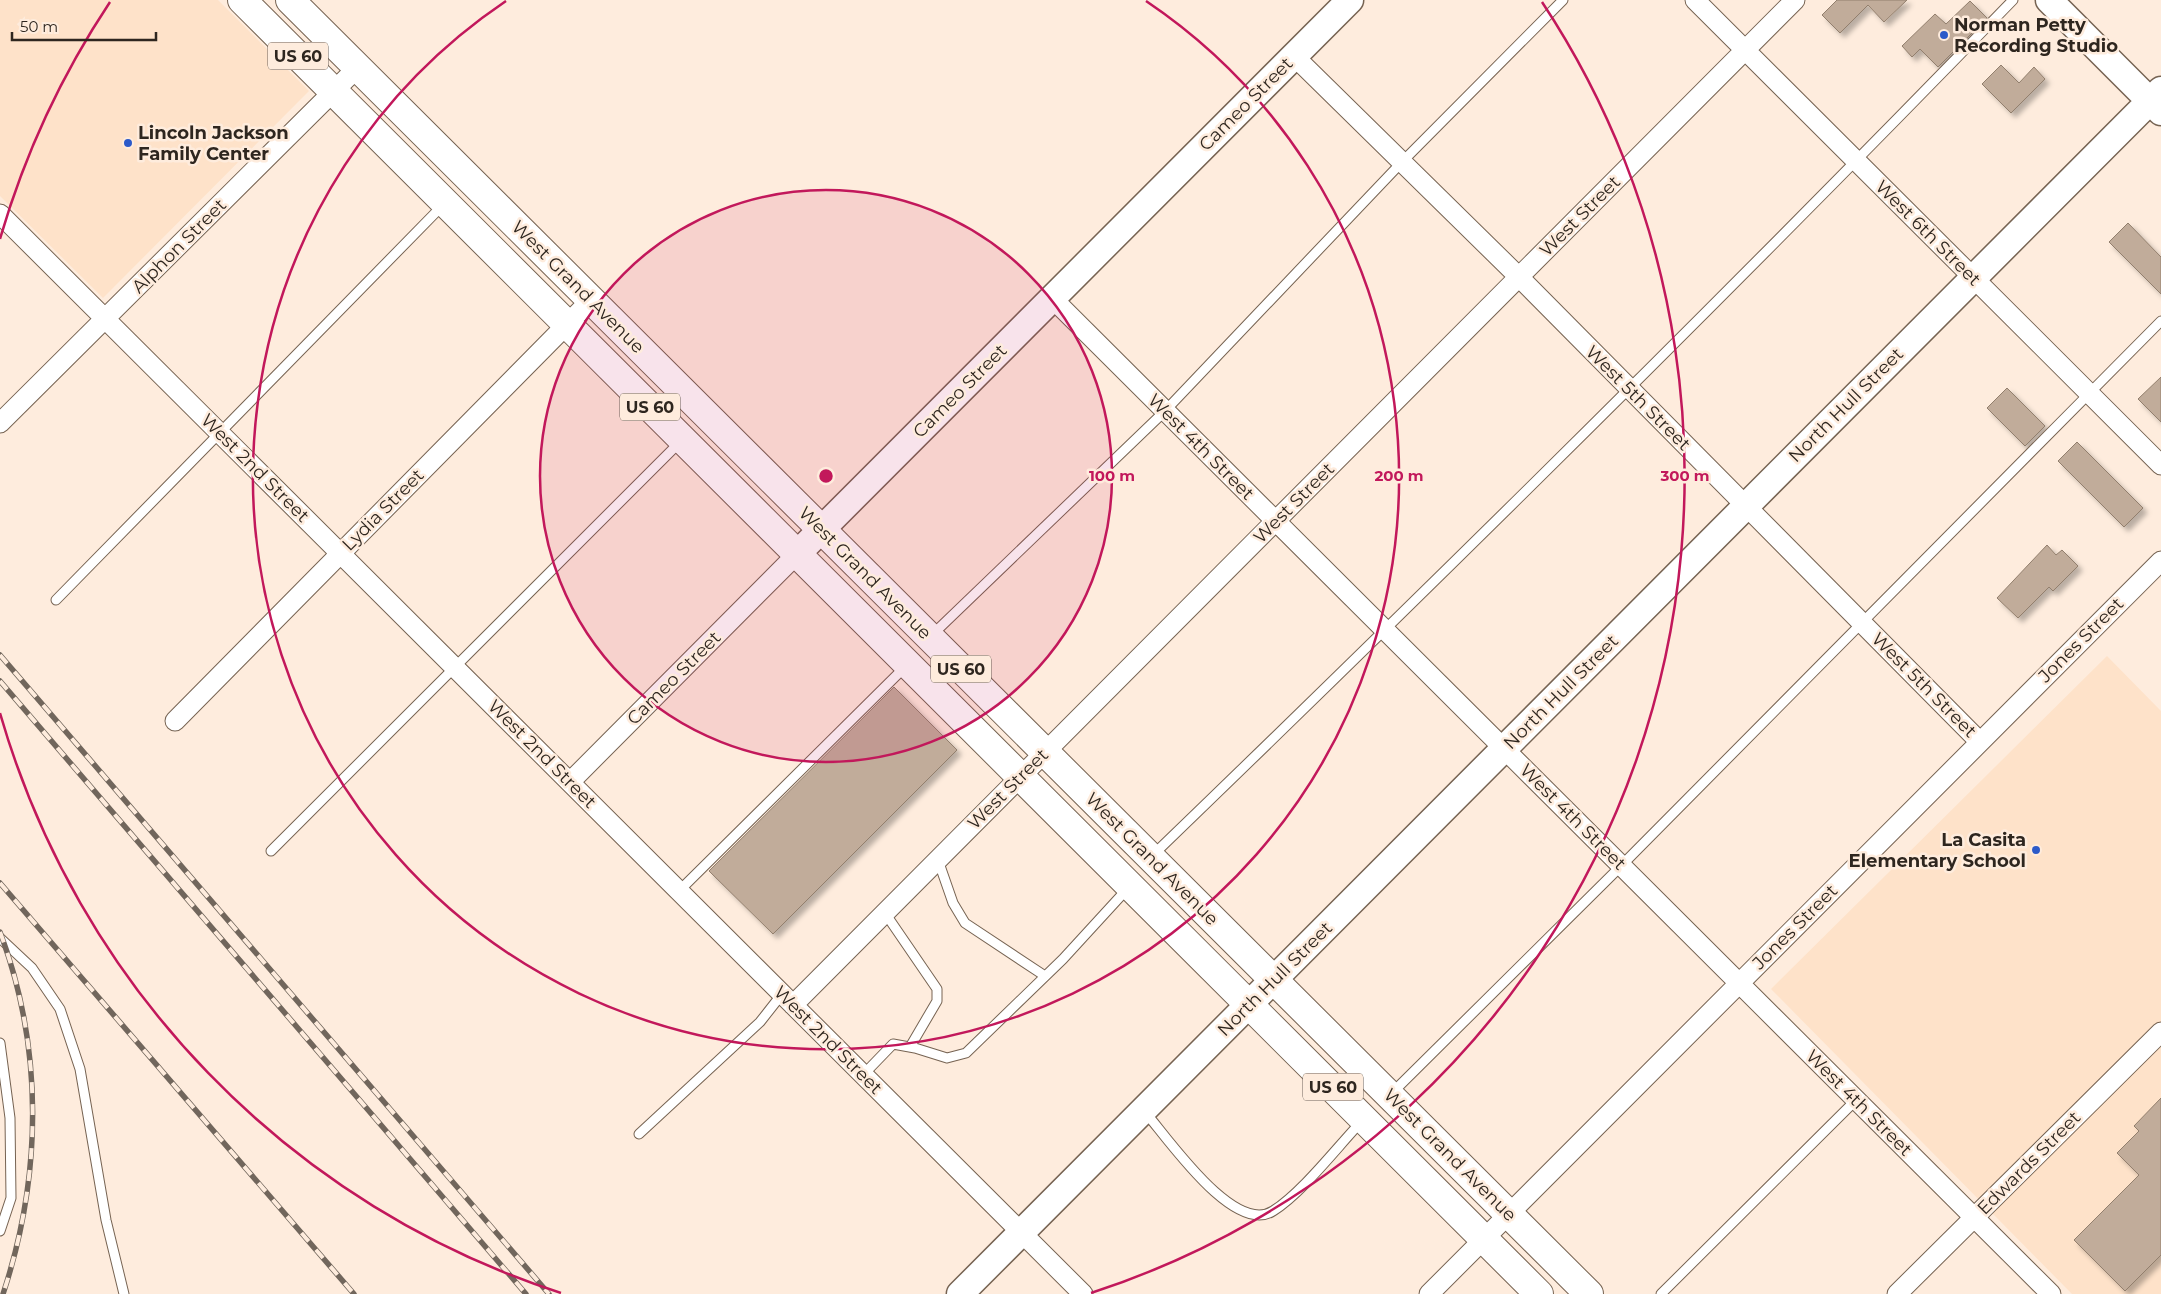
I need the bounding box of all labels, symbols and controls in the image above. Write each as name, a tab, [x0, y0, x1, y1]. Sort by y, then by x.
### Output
scale bar	[12, 10, 156, 42]
place label: Norman Petty Recording Studio	[1954, 14, 2118, 57]
text: 50 m	[20, 17, 58, 36]
marker: Norman Petty Recording Studio	[1938, 29, 1950, 41]
road number: US 60	[268, 42, 328, 70]
street label: Cameo Street	[1195, 53, 1297, 155]
place label: Lincoln Jackson Family Center	[138, 122, 289, 165]
marker: Lincoln Jackson Family Center	[122, 137, 134, 149]
street label: West Street	[1535, 171, 1625, 261]
street label: West 6th Street	[1871, 176, 1985, 290]
street label: Alphon Street	[127, 194, 231, 298]
street label: West Grand Avenue	[507, 216, 649, 358]
street label: Cameo Street	[909, 340, 1011, 442]
street label: West 5th Street	[1581, 341, 1695, 455]
street label: North Hull Street	[1784, 343, 1908, 467]
street label: West 4th Street	[1143, 389, 1259, 505]
road number: US 60	[620, 394, 680, 421]
street label: West 2nd Street	[196, 409, 314, 527]
street label: West Street	[1249, 458, 1339, 548]
street label: Lydia Street	[337, 464, 429, 556]
text: 100 m	[1089, 466, 1135, 485]
text: 200 m	[1374, 466, 1424, 485]
text: 300 m	[1659, 466, 1710, 485]
centre of rings	[817, 467, 835, 485]
street label: West Grand Avenue	[794, 502, 936, 644]
street label: Jones Street	[2033, 593, 2128, 688]
street label: Cameo Street	[623, 627, 725, 729]
street label: West 5th Street	[1867, 628, 1981, 742]
street label: North Hull Street	[1499, 630, 1623, 754]
road number: US 60	[931, 656, 991, 682]
street label: West 2nd Street	[483, 695, 601, 813]
street label: West Street	[963, 744, 1053, 834]
street label: West 4th Street	[1515, 759, 1631, 875]
street label: West Grand Avenue	[1081, 788, 1223, 930]
place label: La Casita Elementary School	[1849, 829, 2026, 872]
marker: La Casita Elementary School	[2030, 844, 2042, 856]
street label: Jones Street	[1747, 880, 1842, 975]
street label: North Hull Street	[1213, 917, 1337, 1041]
street label: West 2nd Street	[769, 981, 887, 1099]
street label: West 4th Street	[1801, 1045, 1917, 1161]
road number: US 60	[1303, 1074, 1363, 1100]
street label: West Grand Avenue	[1379, 1084, 1521, 1226]
street label: Edwards Street	[1973, 1107, 2085, 1219]

